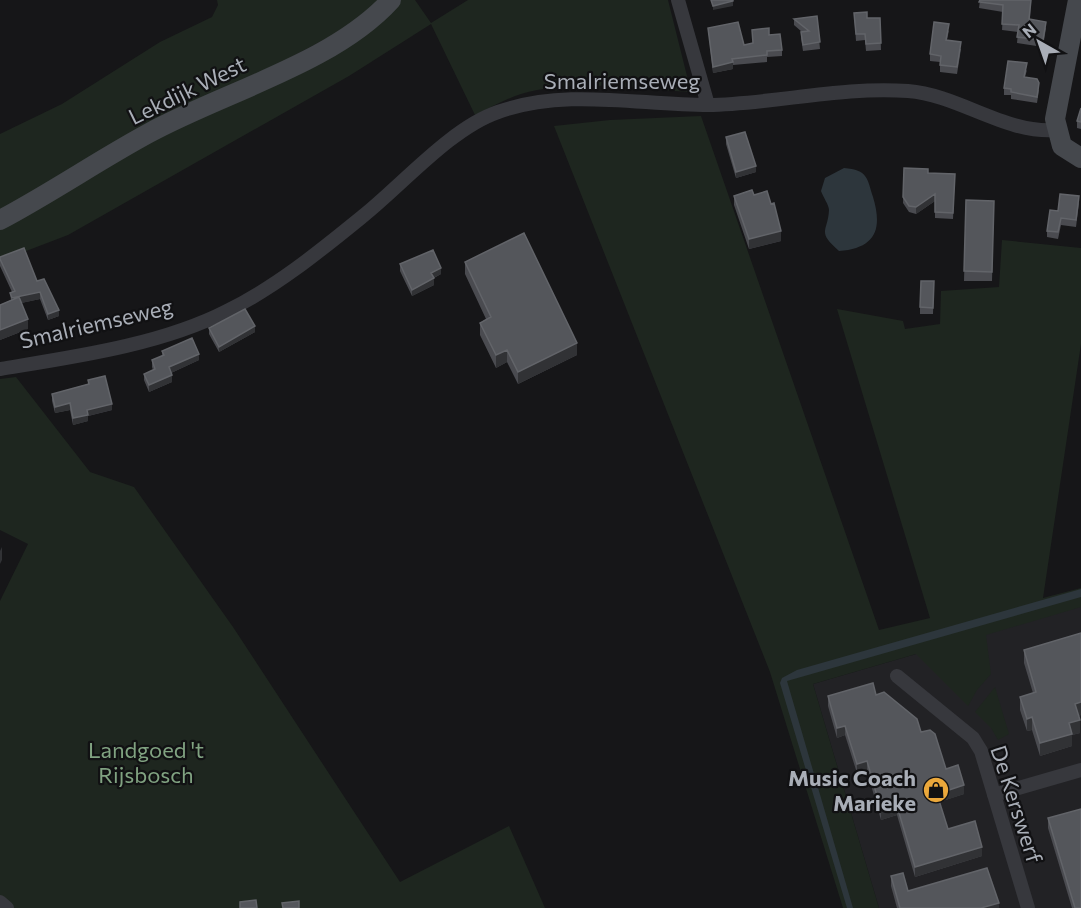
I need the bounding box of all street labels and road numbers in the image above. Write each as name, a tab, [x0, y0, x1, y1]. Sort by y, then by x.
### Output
street label: Lekdijk West	[124, 50, 250, 130]
street label: Smalriemseweg	[544, 67, 700, 94]
street label: Smalriemseweg	[17, 292, 175, 354]
street label: De Kerswerf	[985, 742, 1049, 867]

